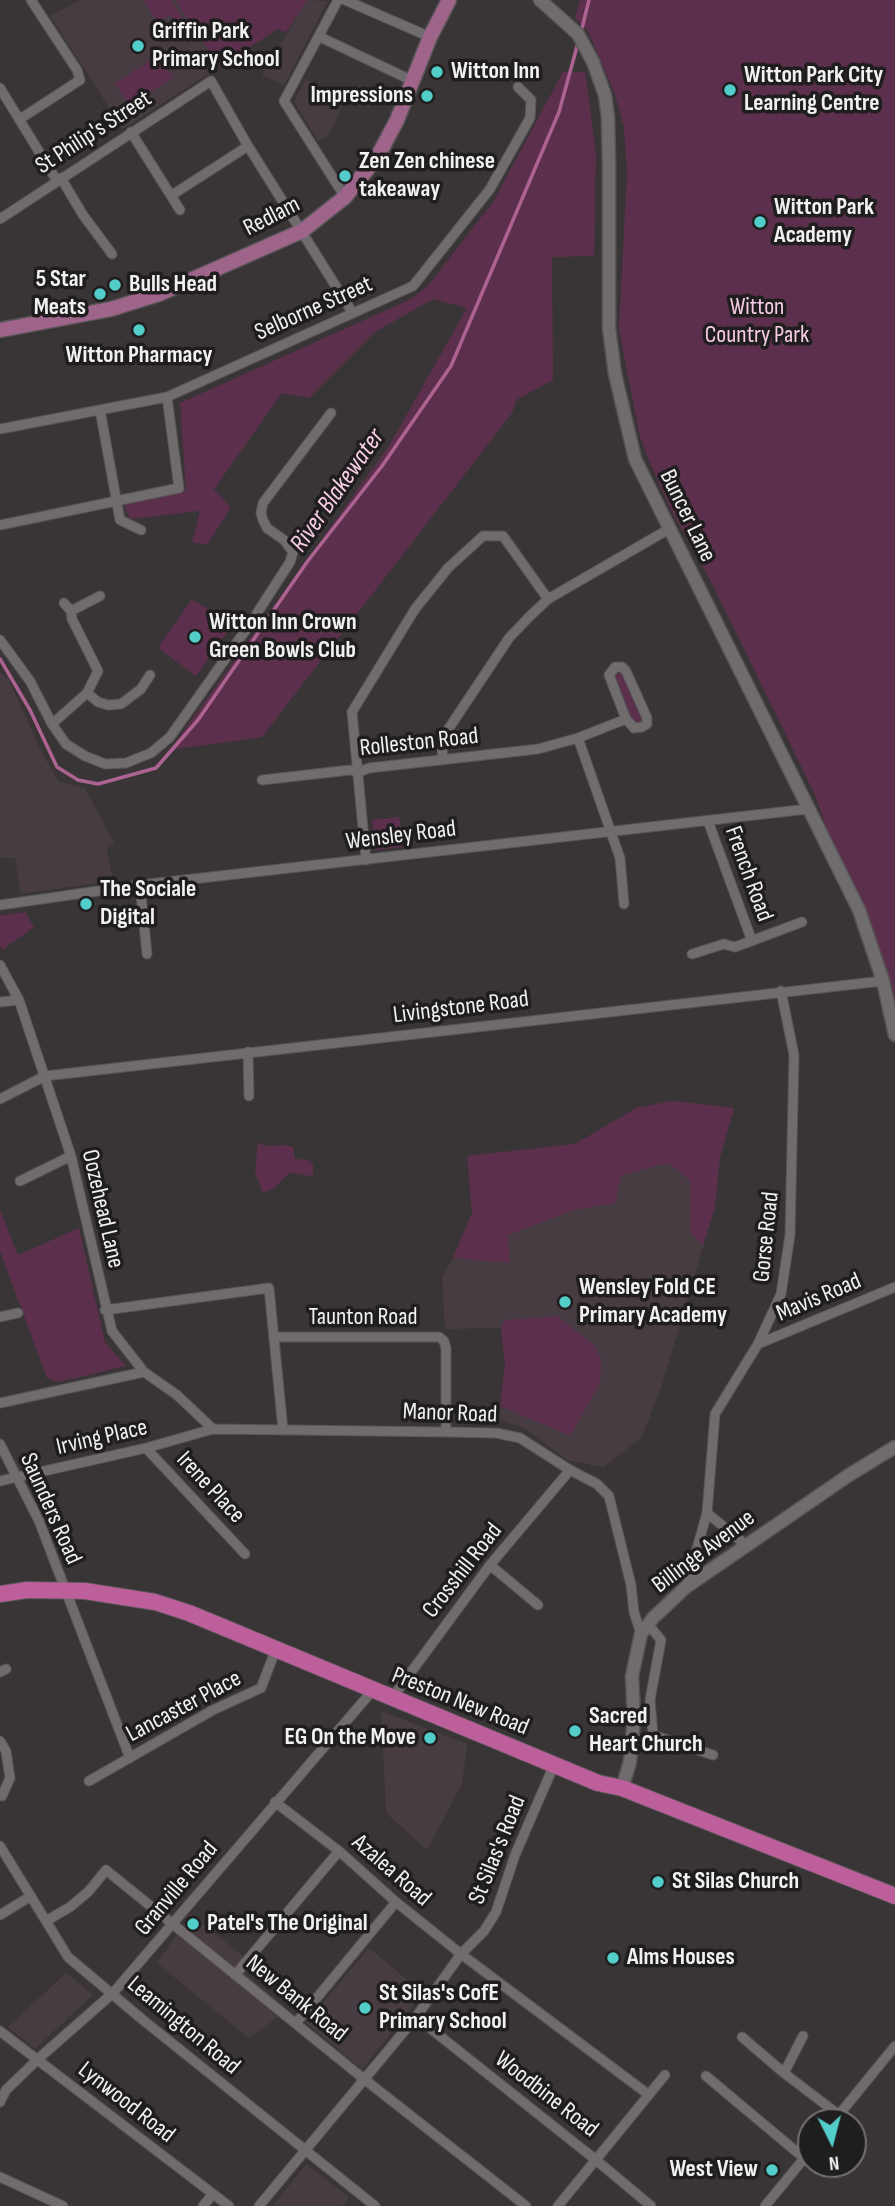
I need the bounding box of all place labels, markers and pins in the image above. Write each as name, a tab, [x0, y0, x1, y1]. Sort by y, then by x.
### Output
place label: Griffin Park Primary School	[152, 18, 280, 74]
marker: Griffin Park Primary School	[130, 38, 146, 54]
place label: Witton Inn	[451, 58, 540, 86]
place label: Witton Park City Learning Centre	[744, 62, 883, 118]
marker: Witton Inn	[429, 64, 445, 80]
place label: Impressions	[311, 82, 413, 110]
marker: Witton Park City Learning Centre	[722, 82, 738, 98]
marker: Impressions	[419, 88, 435, 104]
place label: Zen Zen chinese takeaway	[359, 148, 495, 204]
marker: Zen Zen chinese takeaway	[337, 168, 353, 184]
place label: Witton Park Academy	[774, 194, 874, 250]
marker: Witton Park Academy	[752, 214, 768, 230]
place label: 5 Star Meats	[34, 266, 86, 322]
place label: Bulls Head	[129, 271, 217, 299]
marker: Bulls Head	[107, 277, 123, 293]
marker: 5 Star Meats	[92, 286, 108, 302]
marker: Witton Pharmacy	[131, 322, 147, 338]
place label: Witton Pharmacy	[66, 342, 212, 370]
place label: Witton Inn Crown Green Bowls Club	[209, 609, 357, 665]
marker: Witton Inn Crown Green Bowls Club	[187, 629, 203, 645]
place label: The Sociale Digital	[100, 876, 196, 932]
marker: The Sociale Digital	[78, 896, 94, 912]
place label: Wensley Fold CE Primary Academy	[579, 1274, 727, 1330]
marker: Wensley Fold CE Primary Academy	[557, 1294, 573, 1310]
place label: Sacred Heart Church	[589, 1703, 703, 1759]
marker: Sacred Heart Church	[567, 1723, 583, 1739]
place label: EG On the Move	[284, 1724, 416, 1752]
marker: EG On the Move	[422, 1730, 438, 1746]
place label: St Silas Church	[672, 1868, 799, 1896]
marker: St Silas Church	[650, 1874, 666, 1890]
place label: Patel's The Original	[207, 1910, 368, 1938]
marker: Patel's The Original	[185, 1916, 201, 1932]
place label: Alms Houses	[627, 1944, 735, 1972]
marker: Alms Houses	[605, 1950, 621, 1966]
place label: St Silas's CofE Primary School	[379, 1980, 507, 2036]
marker: St Silas's CofE Primary School	[357, 2000, 373, 2016]
place label: West View	[669, 2156, 758, 2184]
marker: West View	[764, 2162, 780, 2178]

